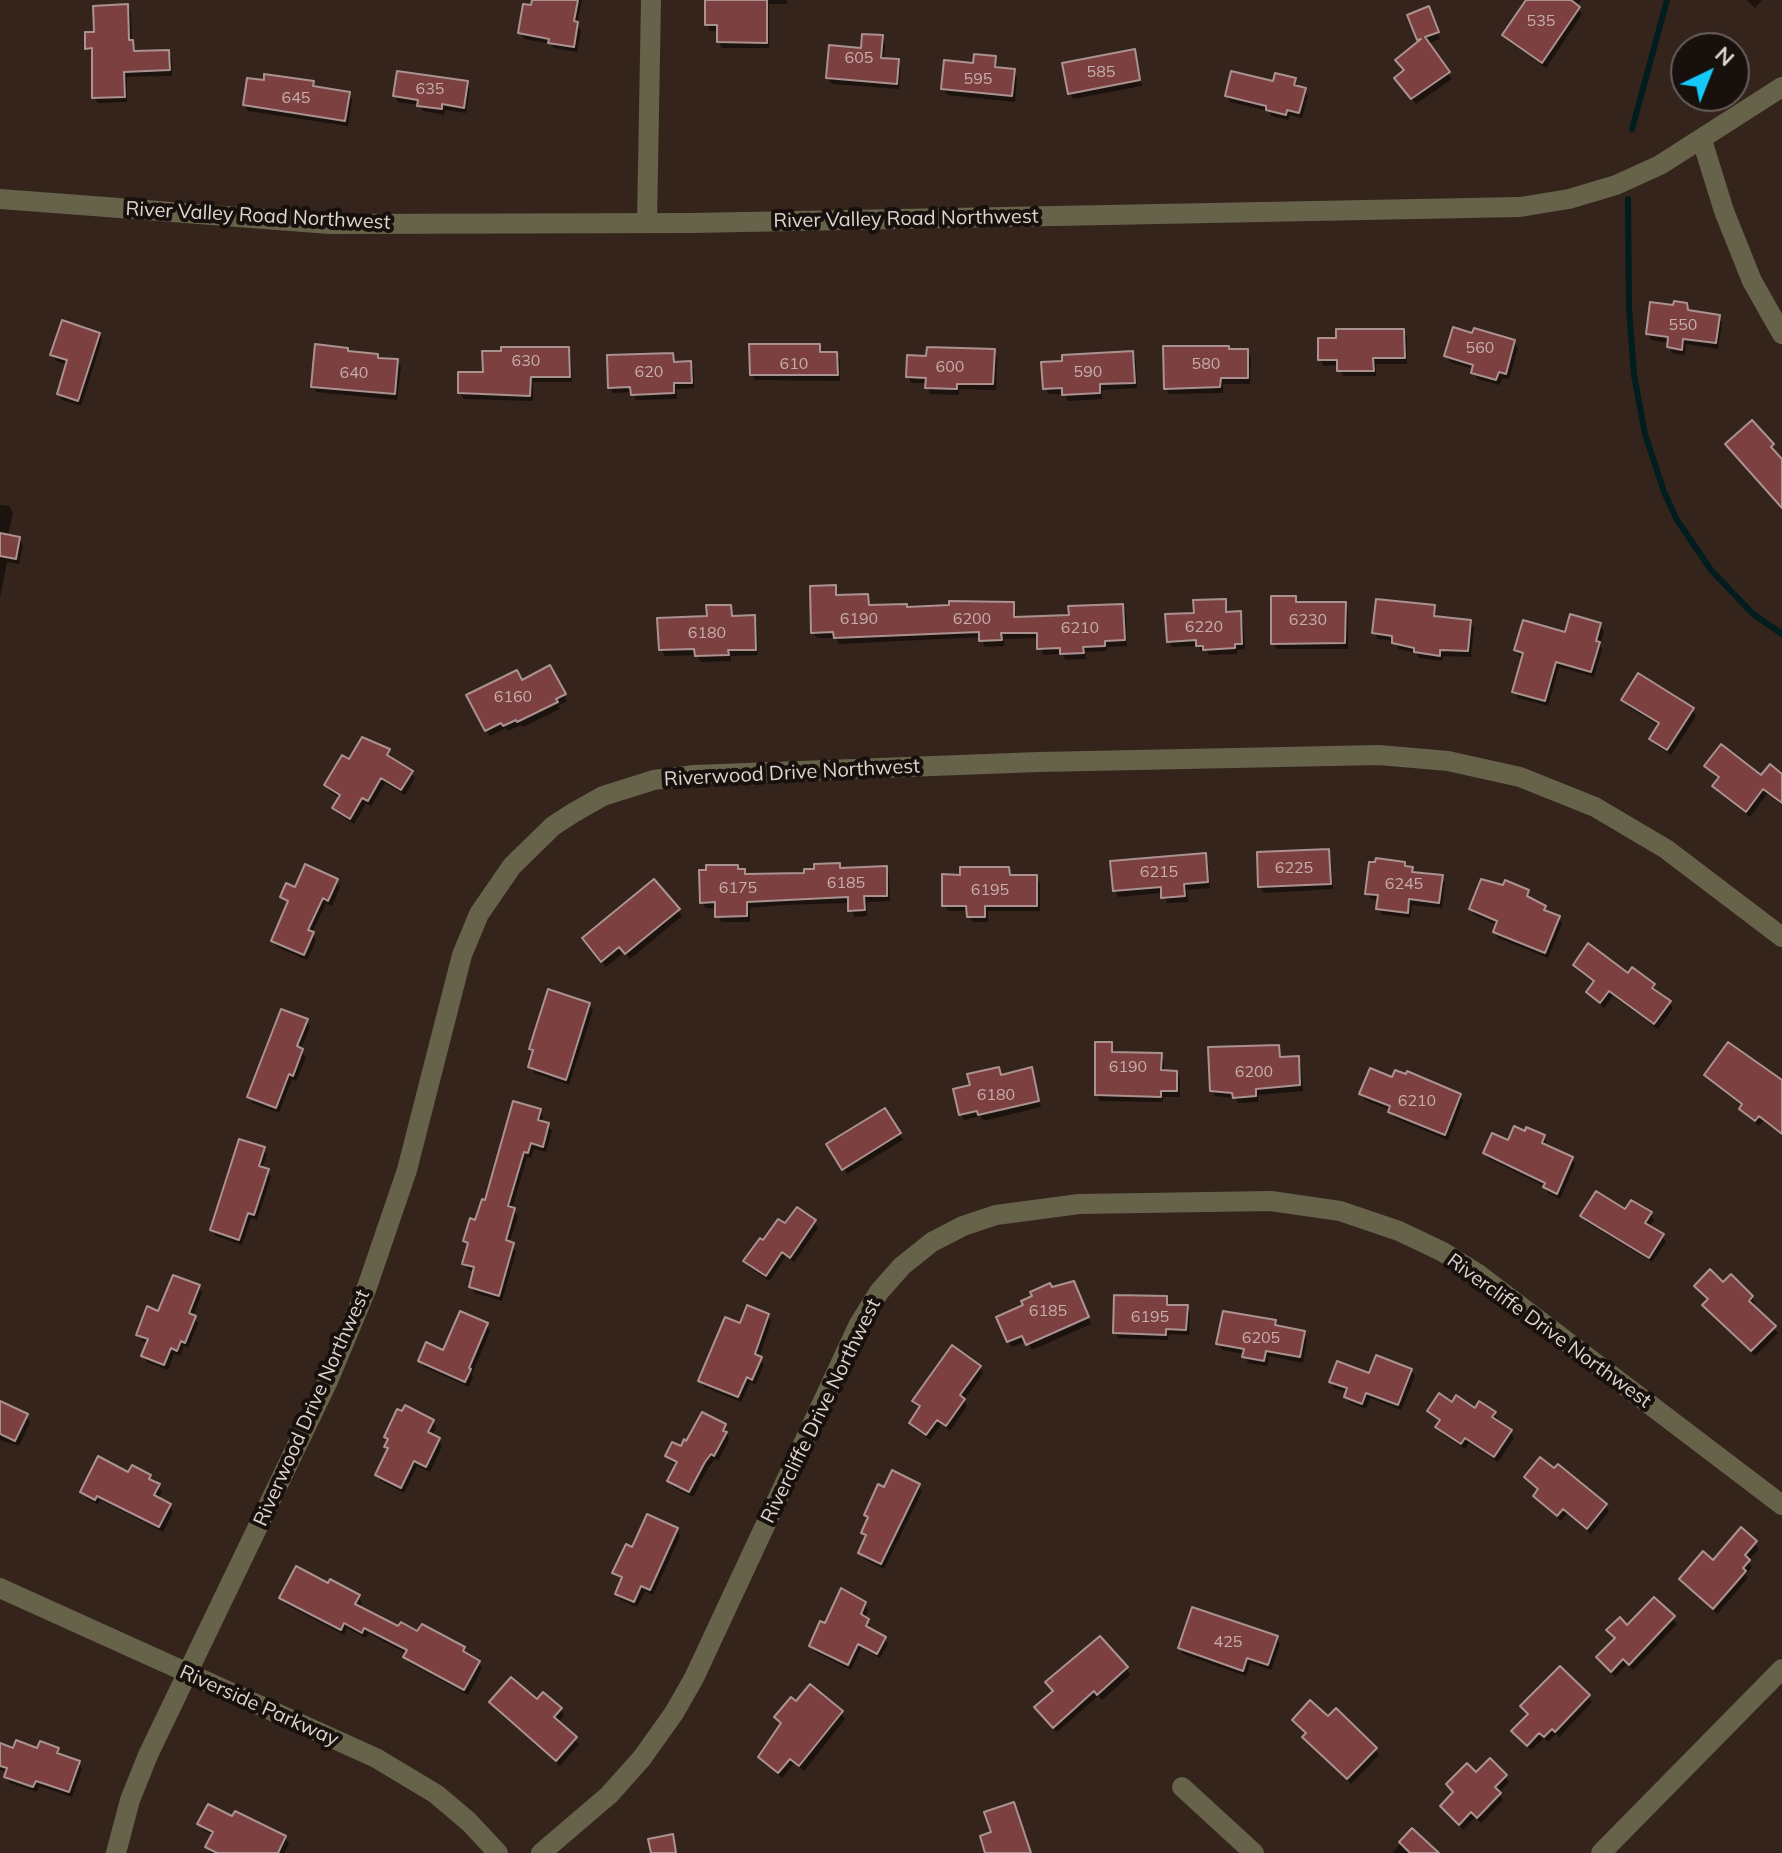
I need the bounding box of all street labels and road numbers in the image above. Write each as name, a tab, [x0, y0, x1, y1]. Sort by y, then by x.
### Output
street label: River Valley Road Northwest	[125, 197, 391, 235]
street label: River Valley Road Northwest	[773, 205, 1039, 233]
street label: Riverwood Drive Northwest	[663, 754, 921, 792]
street label: Rivercliffe Drive Northwest	[1442, 1249, 1656, 1413]
street label: Riverwood Drive Northwest	[249, 1286, 375, 1530]
street label: Rivercliffe Drive Northwest	[756, 1295, 886, 1527]
street label: Riverside Parkway	[176, 1660, 342, 1752]

